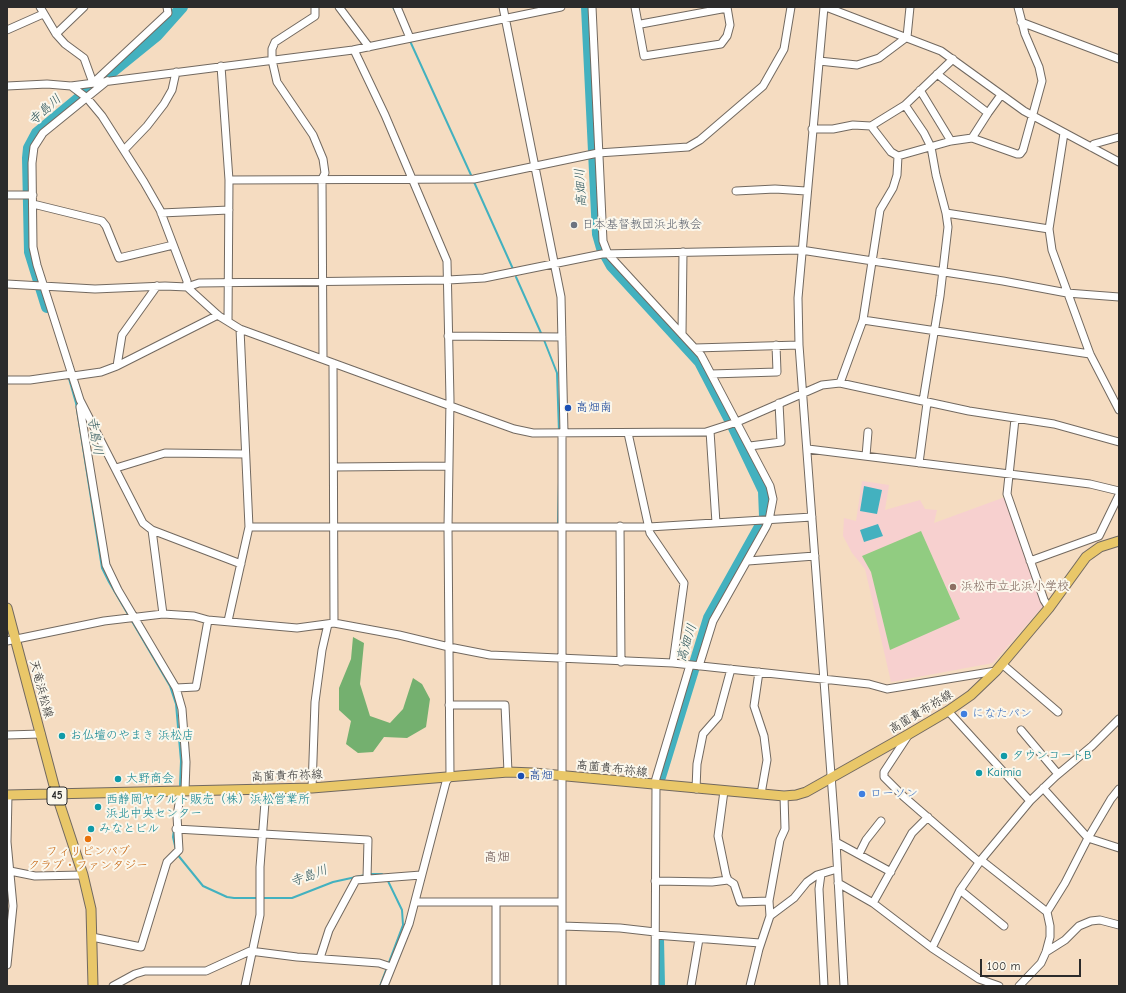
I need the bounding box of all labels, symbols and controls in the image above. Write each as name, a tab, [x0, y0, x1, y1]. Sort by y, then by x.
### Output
water label: 寺島川	[25, 91, 65, 129]
water label: 高畑川	[572, 168, 590, 208]
place label: 日本基督教団浜北教会	[582, 218, 702, 232]
marker: 日本基督教団浜北教会	[569, 220, 579, 230]
place label: 高畑南	[576, 401, 612, 415]
marker: 高畑南	[563, 403, 573, 413]
water label: 寺島川	[84, 416, 106, 456]
place label: 浜松市立北浜小学校	[961, 580, 1069, 594]
marker: 浜松市立北浜小学校	[948, 582, 958, 592]
water label: 高畑川	[674, 622, 700, 664]
street label: 天竜浜松線	[26, 658, 56, 720]
street label: 高薗貴布祢線	[886, 687, 956, 737]
place label: になたパン	[972, 707, 1032, 721]
marker: になたパン	[959, 709, 969, 719]
place label: お仏壇のやまき 浜松店	[70, 729, 194, 743]
marker: お仏壇のやまき 浜松店	[57, 731, 67, 741]
place label: タウンコートB	[1012, 749, 1091, 763]
marker: タウンコートB	[999, 751, 1009, 761]
street label: 高薗貴布祢線	[575, 758, 649, 780]
place label: Kaimia	[987, 766, 1021, 780]
street label: 高薗貴布祢線	[251, 768, 323, 784]
marker: Kaimia	[974, 768, 984, 778]
place label: 高畑	[529, 769, 553, 783]
marker: 高畑	[516, 771, 526, 781]
place label: 大野商会	[126, 772, 174, 786]
marker: 大野商会	[113, 774, 123, 784]
road number: 45	[47, 787, 67, 805]
place label: ローソン	[870, 787, 918, 801]
marker: ローソン	[857, 789, 867, 799]
place label: 西静岡ヤクルト販売（株）浜松営業所 浜北中央センター	[106, 793, 310, 821]
marker: 西静岡ヤクルト販売（株）浜松営業所 浜北中央センター	[93, 802, 103, 812]
place label: みなとビル	[99, 822, 159, 836]
marker: みなとビル	[86, 824, 96, 834]
marker: フィリピンパブ クラブ・ファンタジー	[83, 834, 93, 844]
place label: フィリピンパブ クラブ・ファンタジー	[28, 845, 148, 873]
district label: 高畑	[484, 849, 510, 865]
water label: 寺島川	[288, 862, 330, 890]
scale bar	[982, 951, 1083, 977]
text: 100 m	[987, 959, 1020, 973]

